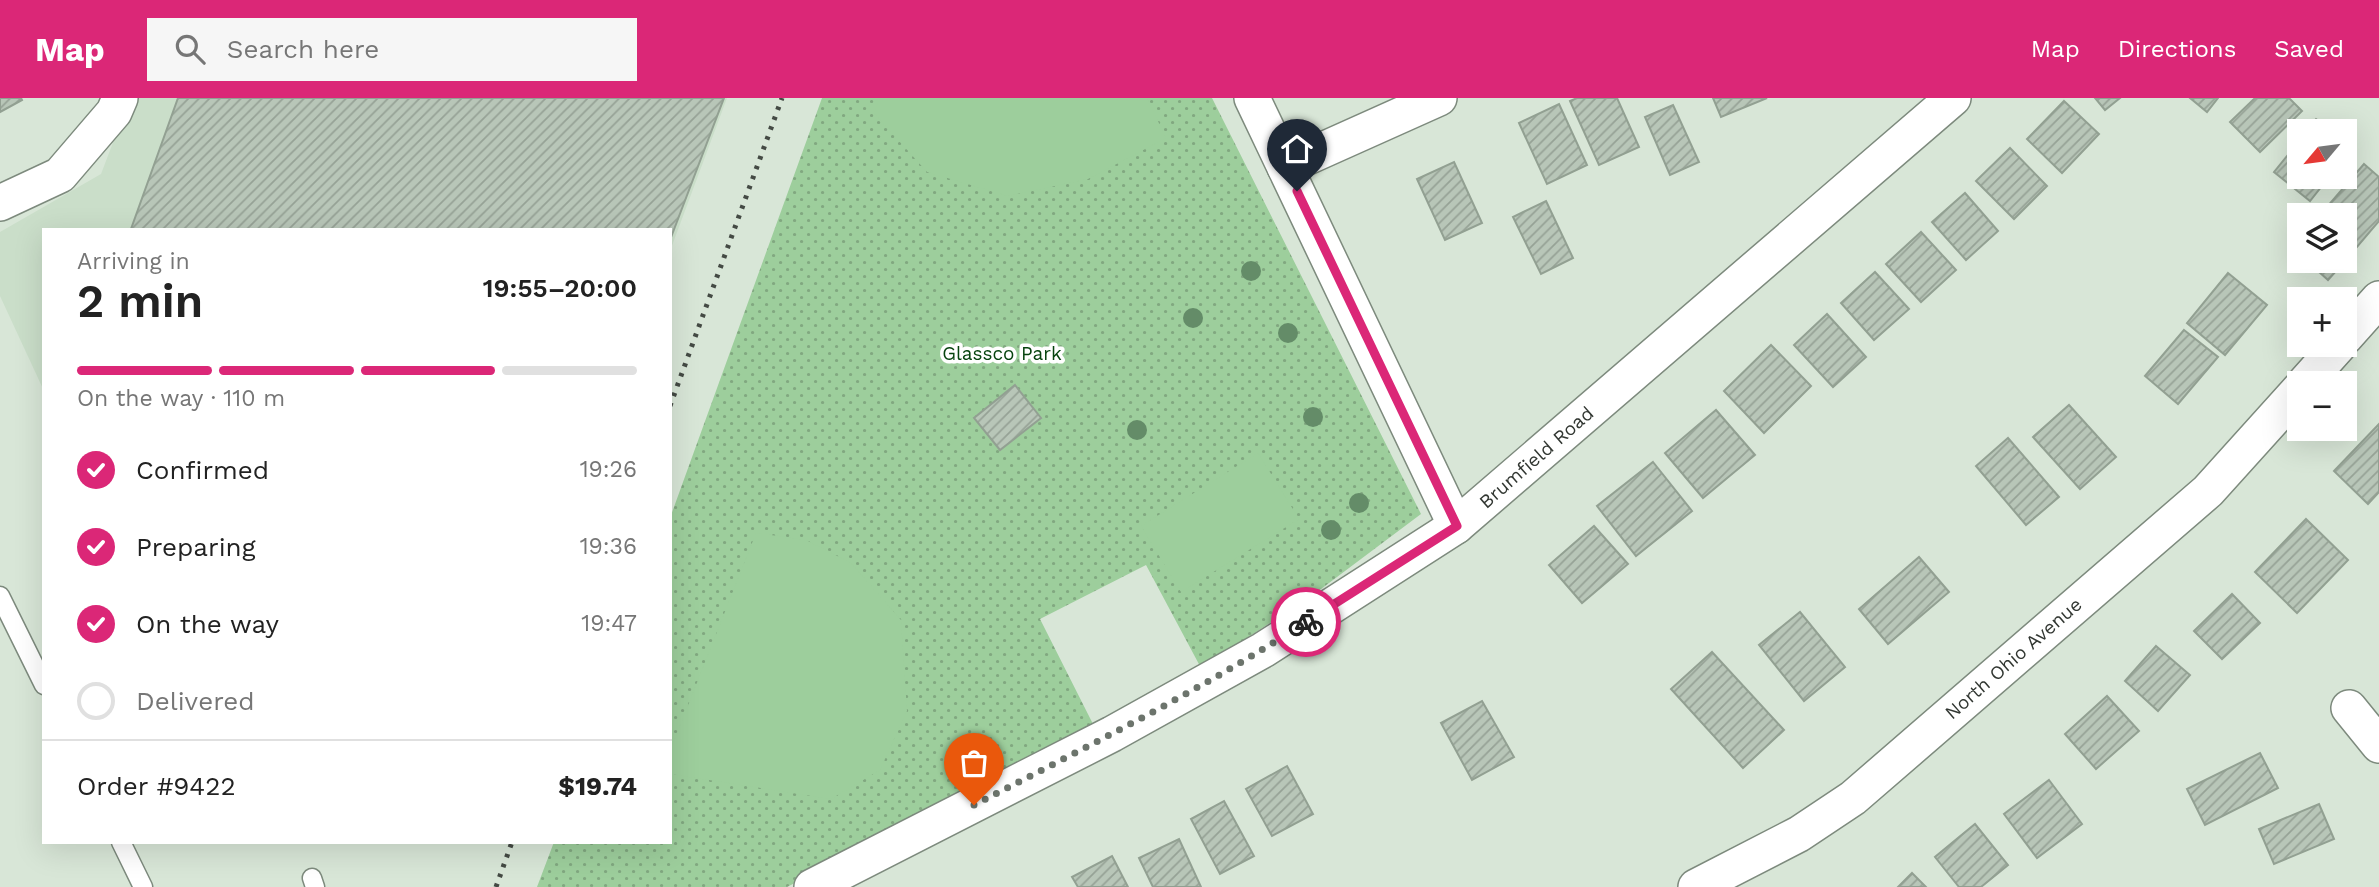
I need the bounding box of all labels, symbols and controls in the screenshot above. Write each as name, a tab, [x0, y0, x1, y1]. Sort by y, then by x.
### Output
search box	[147, 18, 637, 81]
text: Map	[35, 30, 105, 69]
icon: search	[171, 30, 209, 68]
text: Search here	[227, 34, 379, 64]
text: Map	[2031, 35, 2080, 63]
text: Directions	[2118, 35, 2236, 63]
text: Saved	[2274, 35, 2344, 63]
pin	[1267, 119, 1327, 191]
north arrow	[2287, 119, 2357, 189]
map controls	[2287, 119, 2357, 441]
icon: home	[1278, 130, 1316, 168]
button: layers	[2287, 203, 2357, 273]
text: Arriving in	[77, 248, 190, 275]
text: 19:55–20:00	[483, 273, 637, 303]
text: 2 min	[77, 274, 203, 328]
button: +	[2287, 287, 2357, 357]
park label: Glassco Park	[942, 342, 1062, 365]
button: −	[2287, 371, 2357, 441]
text: On the way · 110 m	[77, 385, 285, 412]
street label: Brumfield Road	[1474, 401, 1598, 513]
icon: check	[77, 451, 115, 489]
text: Confirmed	[136, 455, 269, 485]
text: 19:26	[580, 456, 637, 483]
icon: check	[77, 528, 115, 566]
text: Preparing	[136, 532, 256, 562]
text: 19:36	[580, 533, 637, 560]
courier	[1271, 587, 1341, 657]
street label: North Ohio Avenue	[1940, 593, 2086, 724]
icon: bike	[1287, 603, 1325, 641]
icon: check	[77, 605, 115, 643]
text: On the way	[136, 609, 279, 639]
text: 19:47	[581, 610, 637, 637]
text: Delivered	[136, 686, 255, 716]
pin	[944, 733, 1004, 805]
icon: bag	[955, 744, 993, 782]
text: Order #9422	[77, 771, 236, 801]
text: $19.74	[558, 771, 637, 801]

